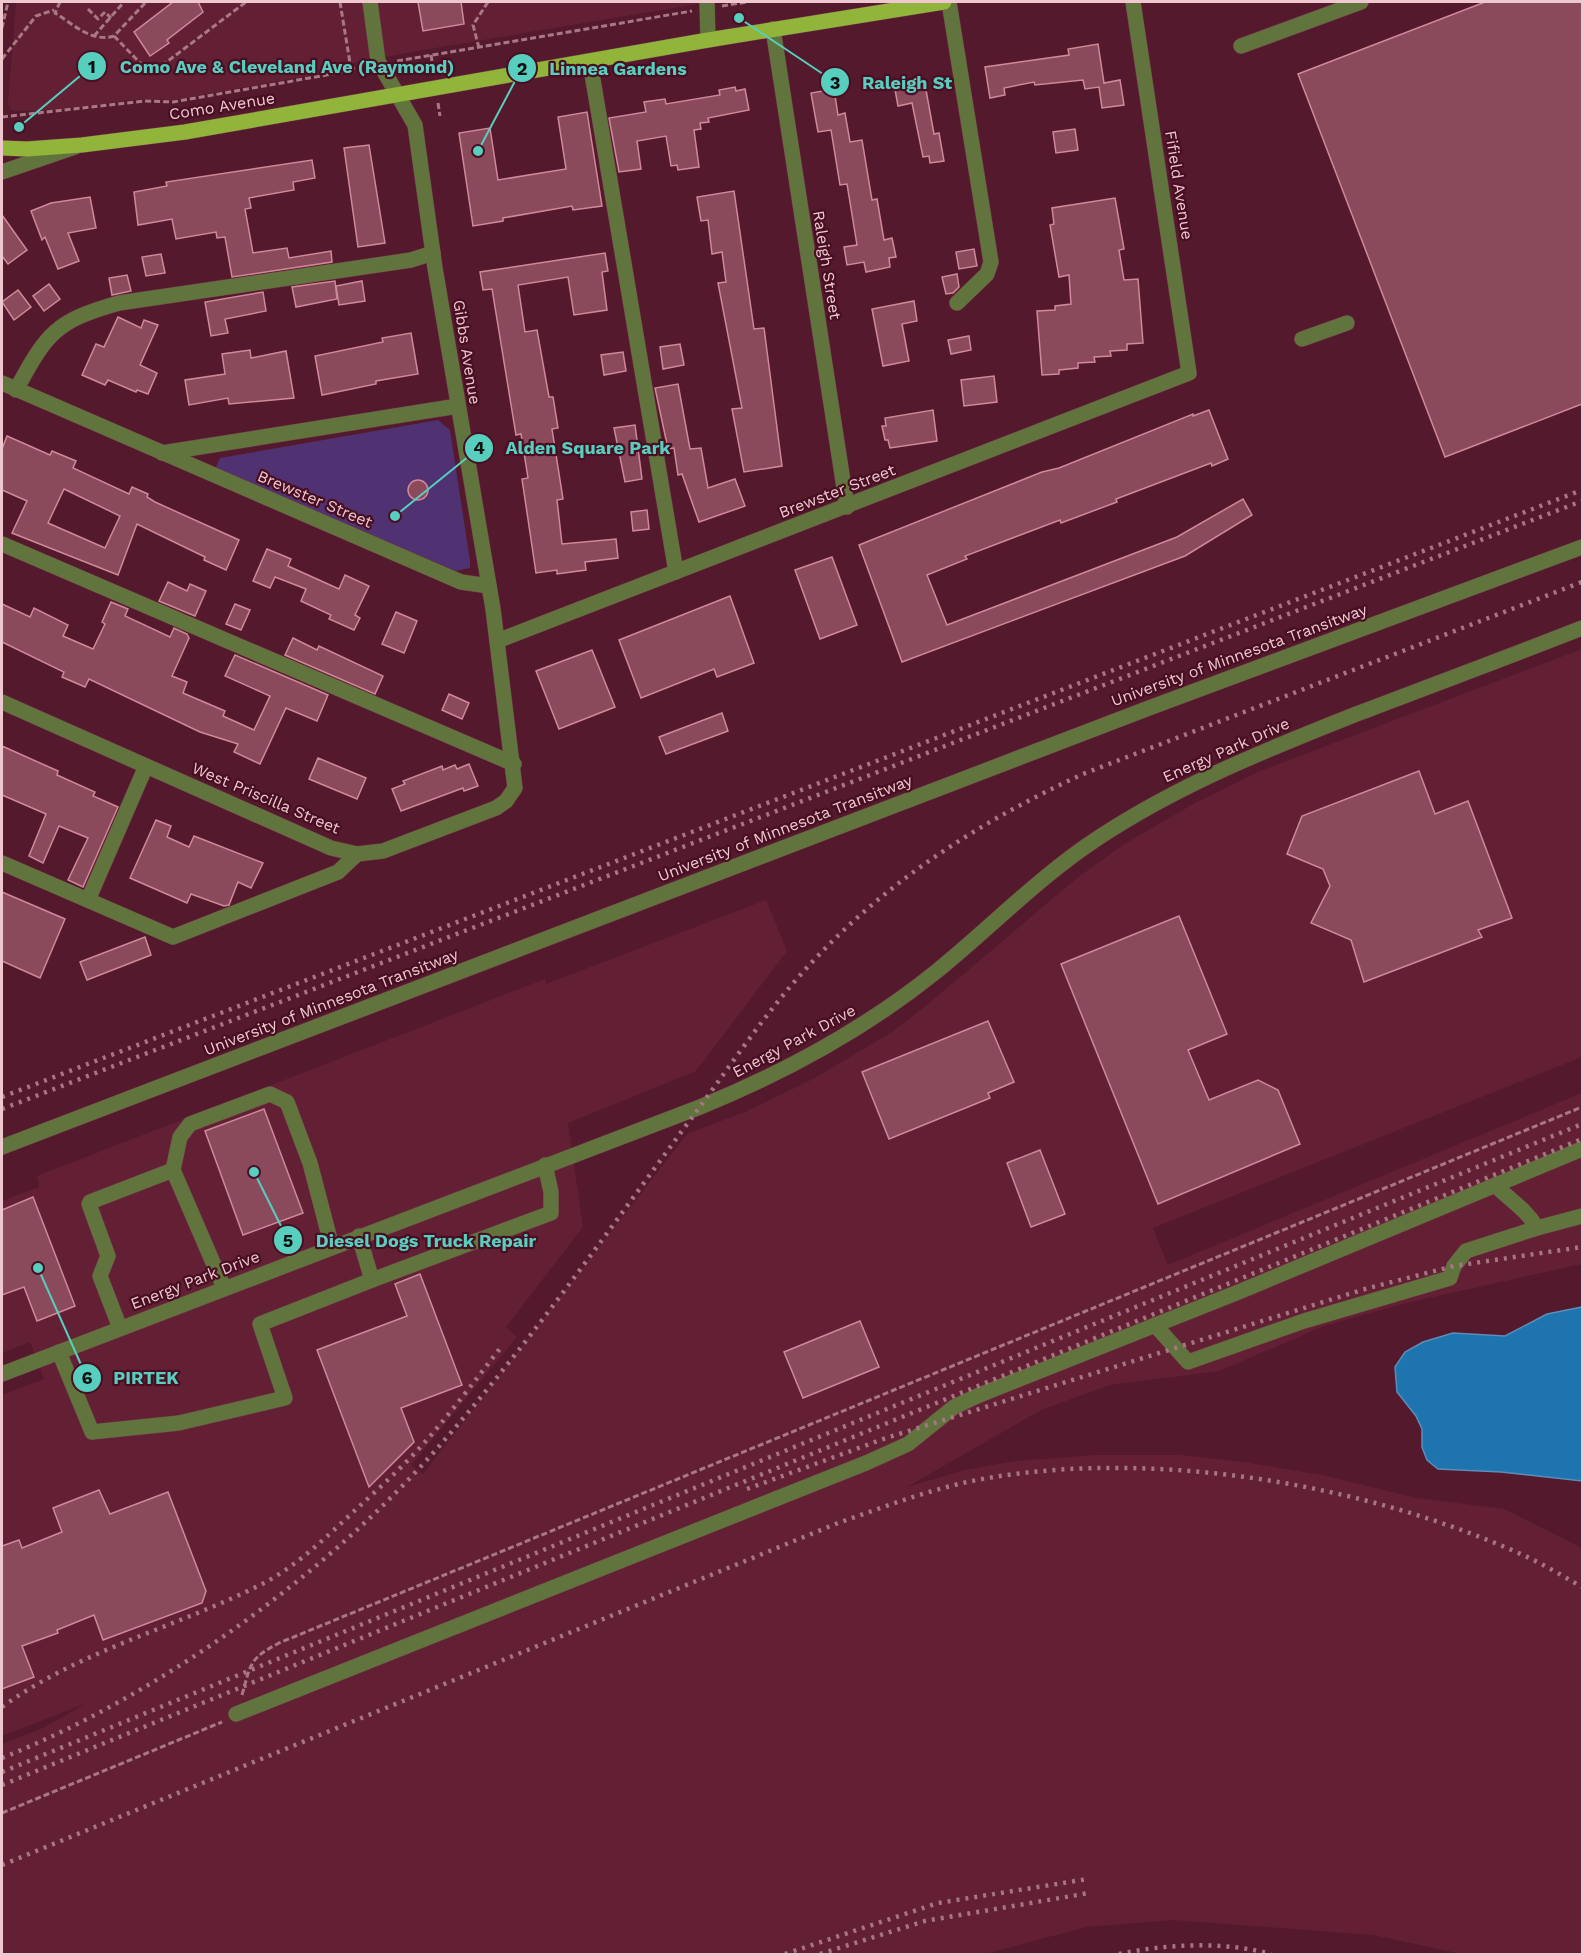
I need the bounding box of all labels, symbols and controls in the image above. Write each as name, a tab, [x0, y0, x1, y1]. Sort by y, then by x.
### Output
callout: Como Ave & Cleveland Ave (Raymond)	[77, 48, 467, 84]
callout: Linnea Gardens	[507, 50, 699, 86]
text: 1	[88, 56, 96, 77]
text: Como Ave & Cleveland Ave (Raymond)	[120, 56, 454, 77]
text: 2	[517, 58, 527, 79]
text: Linnea Gardens	[549, 58, 687, 79]
callout: Raleigh St	[820, 64, 964, 100]
text: 3	[830, 72, 840, 93]
text: Raleigh St	[862, 72, 952, 93]
street label: Como Avenue	[168, 88, 276, 124]
street label: Fifield Avenue	[1161, 129, 1197, 241]
street label: Raleigh Street	[809, 209, 845, 321]
street label: Gibbs Avenue	[449, 298, 485, 406]
callout: Alden Square Park	[464, 430, 683, 466]
text: 4	[473, 437, 485, 458]
text: Alden Square Park	[505, 437, 671, 458]
street label: Brewster Street	[776, 460, 898, 522]
street label: Brewster Street	[255, 466, 376, 532]
street label: University of Minnesota Transitway	[1108, 599, 1370, 710]
street label: Energy Park Drive	[1160, 714, 1292, 786]
street label: West Priscilla Street	[189, 758, 343, 838]
street label: University of Minnesota Transitway	[655, 770, 916, 885]
street label: University of Minnesota Transitway	[201, 944, 462, 1059]
street label: Energy Park Drive	[729, 1001, 859, 1081]
callout: Diesel Dogs Truck Repair	[273, 1222, 549, 1258]
text: 5	[283, 1230, 293, 1251]
text: Diesel Dogs Truck Repair	[316, 1230, 536, 1251]
street label: Energy Park Drive	[128, 1247, 262, 1313]
callout: PIRTEK	[72, 1360, 191, 1396]
text: 6	[81, 1367, 93, 1388]
text: PIRTEK	[113, 1367, 179, 1388]

